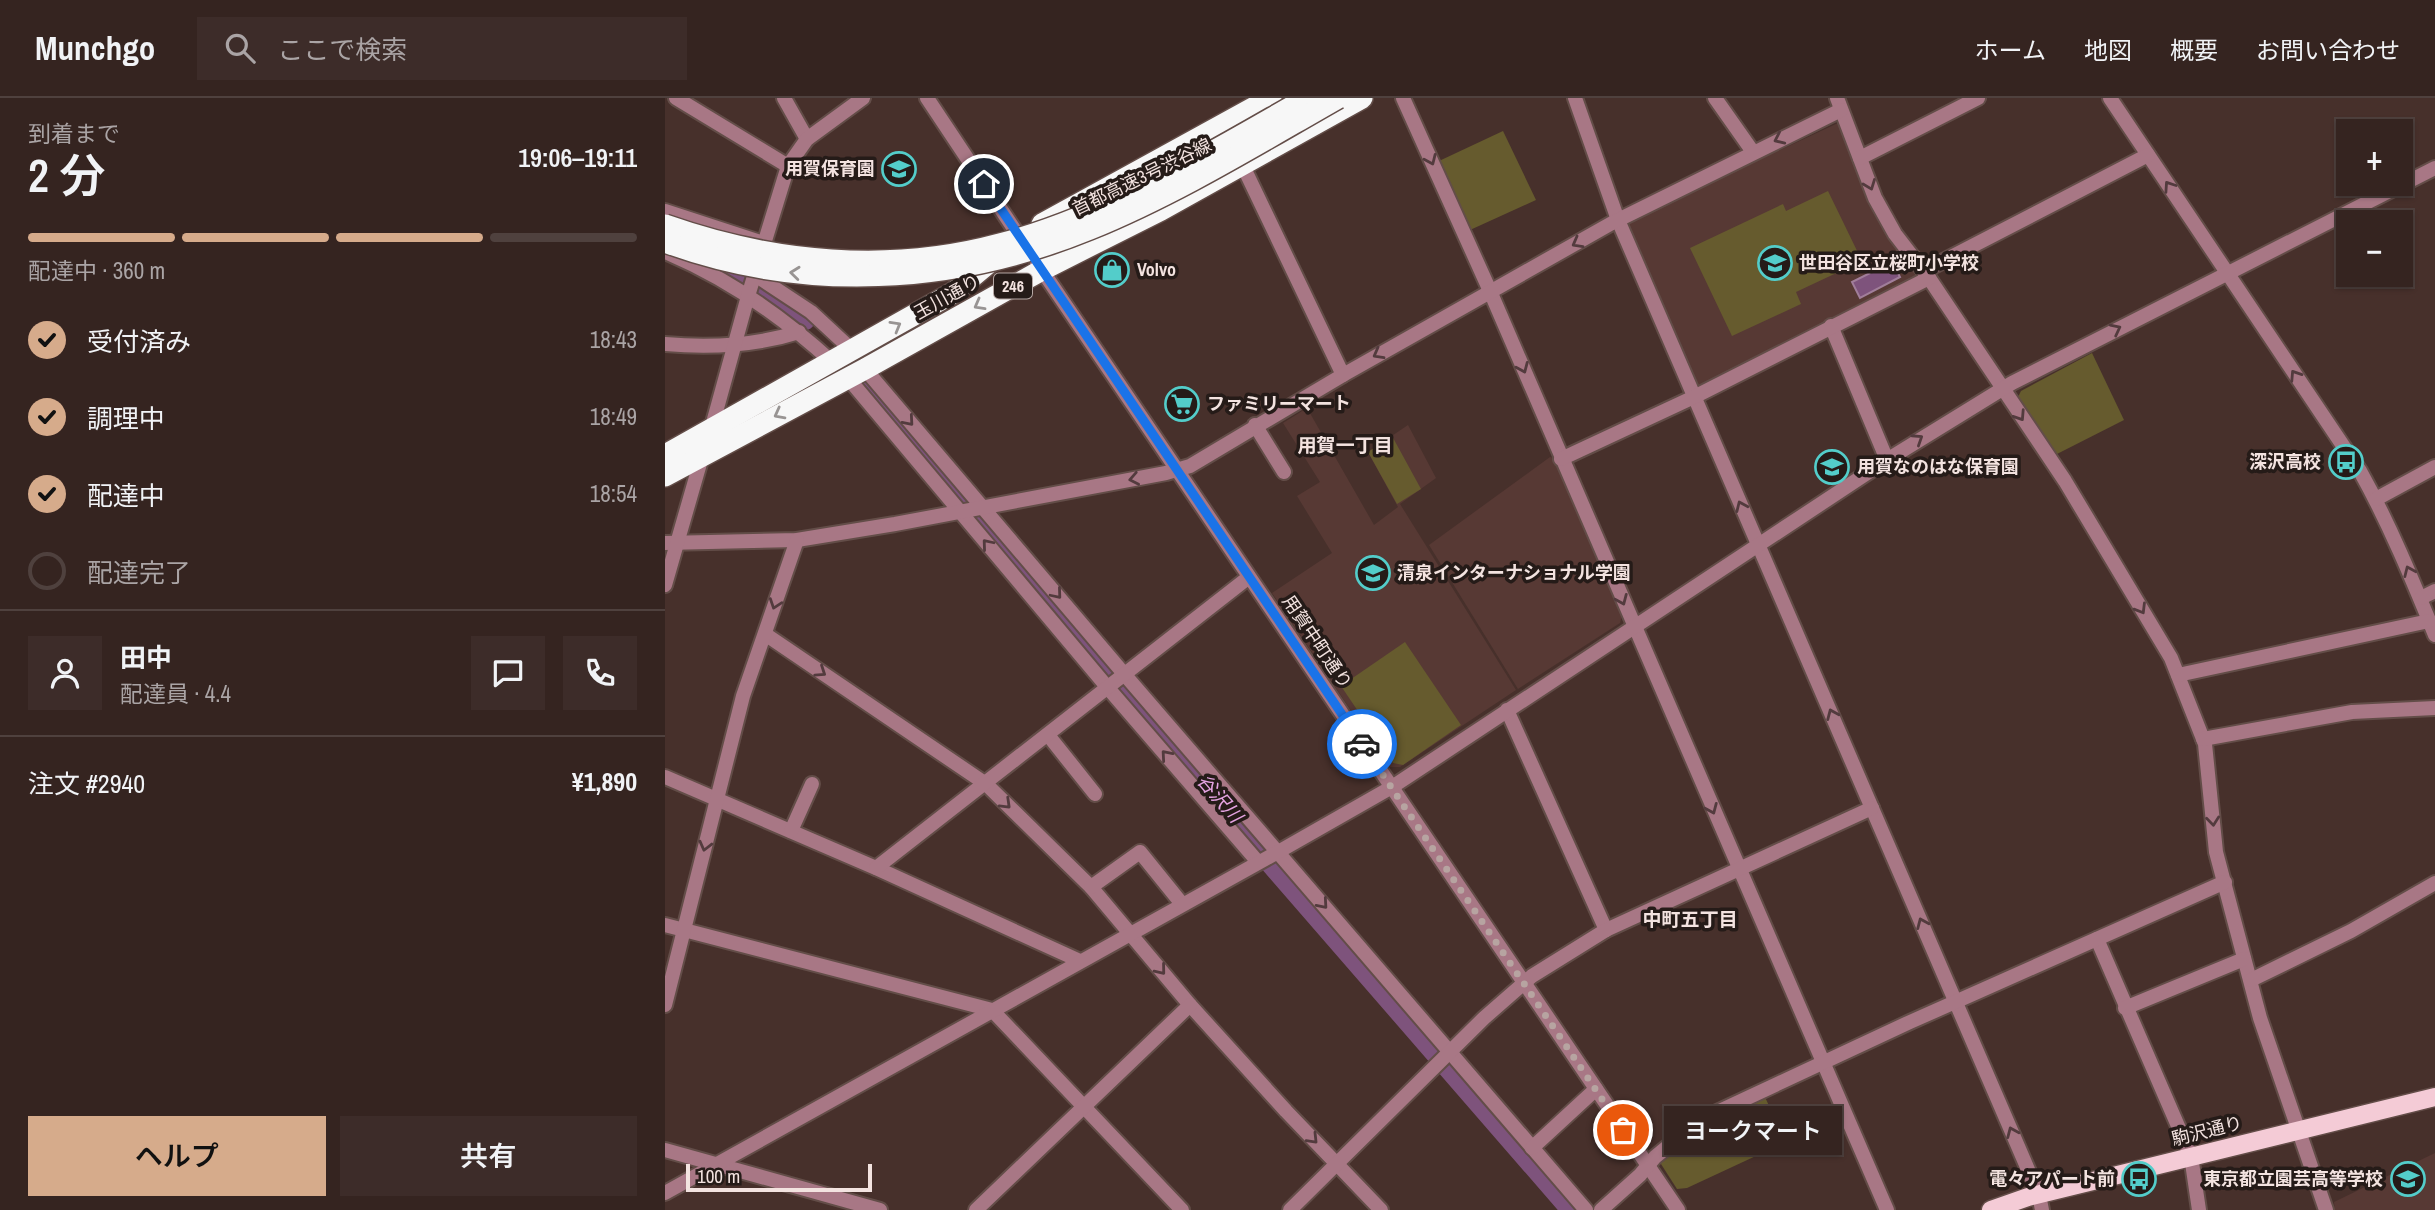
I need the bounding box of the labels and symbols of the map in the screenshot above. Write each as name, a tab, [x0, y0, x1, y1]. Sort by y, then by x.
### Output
one-way arrow	[1774, 131, 1786, 145]
street label: 首都高速3号渋谷線	[1068, 132, 1216, 221]
school or university icon: 用賀保育園	[880, 150, 918, 188]
one-way arrow	[1423, 153, 1437, 165]
pin	[954, 154, 1014, 214]
place label: 用賀保育園	[785, 156, 875, 181]
one-way arrow	[1862, 178, 1876, 190]
one-way arrow	[2165, 181, 2177, 194]
one-way arrow	[1571, 235, 1584, 248]
school or university icon: 世田谷区立桜町小学校	[1756, 244, 1794, 282]
place label: 世田谷区立桜町小学校	[1799, 250, 1979, 275]
shop icon: Volvo	[1093, 251, 1131, 289]
place label: Volvo	[1137, 257, 1176, 282]
one-way arrow	[789, 266, 801, 281]
street label: 玉川通り	[909, 268, 984, 325]
road number: 246	[994, 274, 1032, 298]
one-way arrow	[973, 297, 986, 310]
one-way arrow	[888, 321, 901, 334]
one-way arrow	[2109, 323, 2121, 337]
one-way arrow	[1373, 346, 1386, 359]
one-way arrow	[1515, 361, 1529, 374]
one-way arrow	[2290, 370, 2303, 383]
supermarket icon: ファミリーマート	[1163, 385, 1201, 423]
place label: ファミリーマート	[1207, 391, 1351, 416]
one-way arrow	[774, 406, 786, 420]
one-way arrow	[2012, 408, 2025, 421]
one-way arrow	[901, 413, 913, 426]
district label: 用賀一丁目	[1297, 432, 1393, 458]
one-way arrow	[1910, 435, 1923, 448]
bus stop icon: 深沢高校	[2327, 443, 2365, 481]
school or university icon: 用賀なのはな保育園	[1813, 448, 1851, 486]
place label: 深沢高校	[2249, 449, 2321, 474]
place label: 用賀なのはな保育園	[1857, 454, 2019, 479]
one-way arrow	[1128, 471, 1140, 486]
one-way arrow	[1736, 500, 1750, 512]
one-way arrow	[983, 539, 995, 552]
school or university icon: 清泉インターナショナル学園	[1354, 554, 1392, 592]
place label: 清泉インターナショナル学園	[1397, 560, 1631, 585]
one-way arrow	[2403, 566, 2417, 579]
one-way arrow	[1049, 586, 1061, 599]
street label: 用賀中町通り	[1277, 590, 1358, 693]
one-way arrow	[1614, 592, 1628, 605]
one-way arrow	[769, 598, 783, 610]
one-way arrow	[2133, 601, 2146, 614]
one-way arrow	[813, 664, 826, 676]
courier	[1327, 709, 1397, 779]
one-way arrow	[1826, 709, 1840, 722]
one-way arrow	[1162, 750, 1174, 763]
water label: 谷沢川	[1191, 768, 1250, 830]
one-way arrow	[998, 795, 1011, 808]
one-way arrow	[1704, 802, 1718, 814]
one-way arrow	[2205, 816, 2220, 827]
one-way arrow	[699, 840, 713, 852]
one-way arrow	[1315, 896, 1327, 909]
district label: 中町五丁目	[1642, 906, 1738, 932]
one-way arrow	[1916, 918, 1930, 931]
one-way arrow	[1153, 961, 1165, 974]
pin	[1593, 1100, 1653, 1160]
callout: ヨークマート	[1665, 1105, 1843, 1154]
street label: 駒沢通り	[2169, 1110, 2245, 1151]
one-way arrow	[2006, 1127, 2020, 1139]
one-way arrow	[1305, 1131, 1317, 1144]
bus stop icon: 電々アパート前	[2120, 1160, 2158, 1198]
school or university icon: 東京都立園芸高等学校	[2389, 1160, 2427, 1198]
scale bar	[686, 1161, 871, 1193]
place label: 電々アパート前	[1989, 1166, 2115, 1191]
place label: 東京都立園芸高等学校	[2203, 1166, 2383, 1191]

